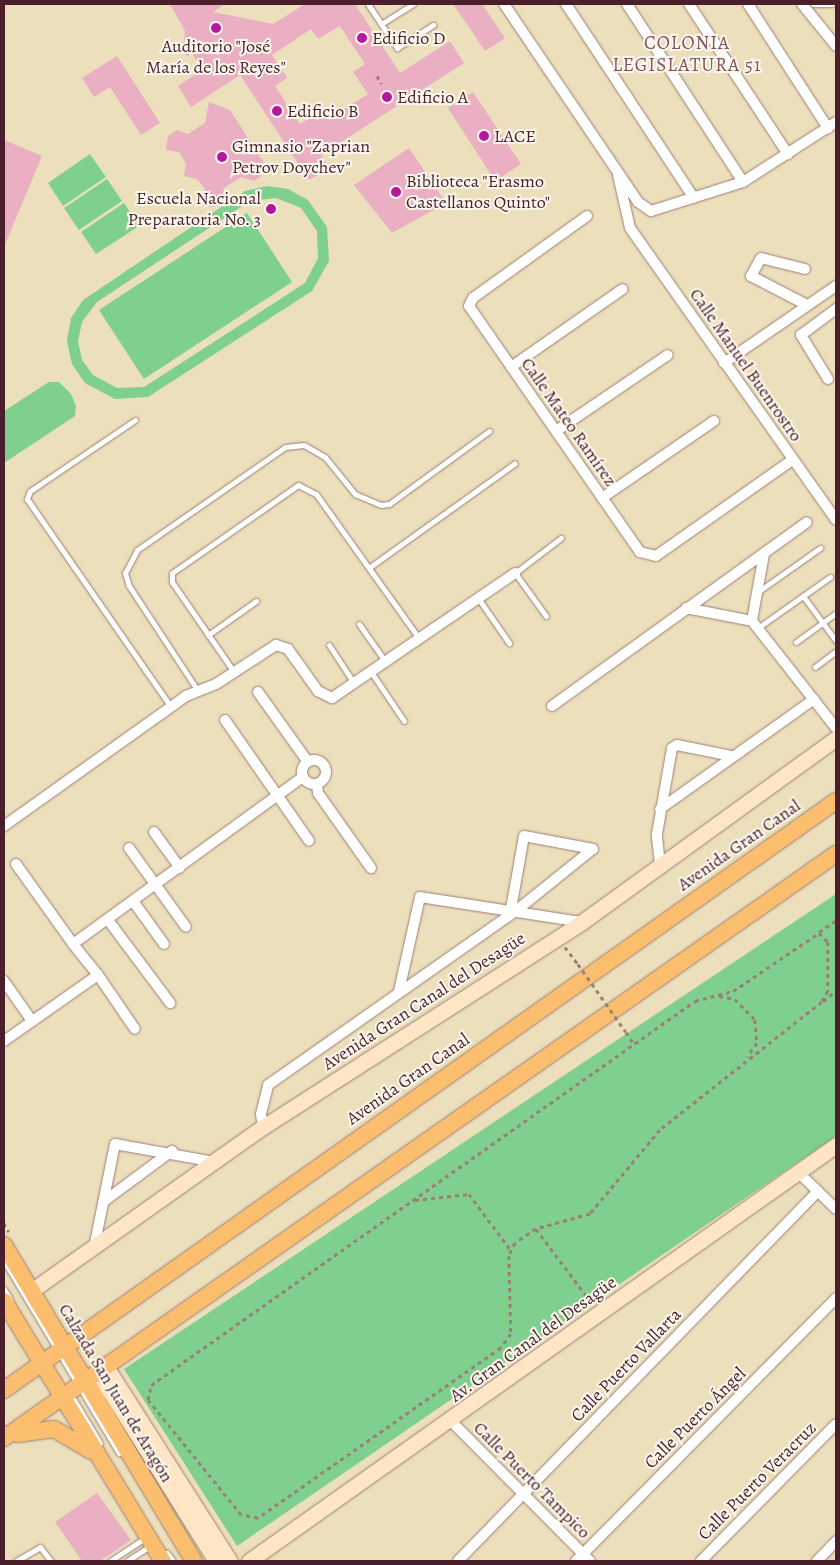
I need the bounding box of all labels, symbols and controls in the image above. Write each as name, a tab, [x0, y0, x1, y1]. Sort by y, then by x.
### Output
marker: Auditorio "José María de los Reyes"	[210, 22, 222, 34]
place label: Edificio D	[372, 27, 445, 49]
marker: Edificio D	[356, 32, 368, 44]
district label: COLONIA LEGISLATURA 51	[611, 33, 763, 77]
place label: Auditorio "José María de los Reyes"	[146, 36, 286, 78]
place label: Edificio A	[397, 86, 468, 108]
marker: Edificio A	[381, 91, 393, 103]
place label: Edificio B	[287, 100, 358, 122]
marker: Edificio B	[271, 105, 283, 117]
place label: LACE	[494, 125, 536, 147]
marker: LACE	[478, 130, 490, 142]
place label: Gimnasio "Zaprian Petrov Doychev"	[232, 136, 370, 178]
marker: Gimnasio "Zaprian Petrov Doychev"	[216, 151, 228, 163]
place label: Biblioteca "Erasmo Castellanos Quinto"	[406, 171, 550, 213]
marker: Biblioteca "Erasmo Castellanos Quinto"	[390, 186, 402, 198]
place label: Escuela Nacional Preparatoria No. 3	[127, 188, 261, 230]
marker: Escuela Nacional Preparatoria No. 3	[265, 203, 277, 215]
street label: Calle Manuel Buenrostro	[685, 284, 807, 446]
street label: Calle Mateo Ramírez	[517, 353, 621, 491]
street label: Avenida Gran Canal	[673, 795, 805, 895]
street label: Avenida Gran Canal del Desagüe	[319, 927, 529, 1075]
street label: Avenida Gran Canal	[342, 1029, 474, 1129]
street label: Av. Gran Canal del Desagüe	[445, 1271, 621, 1407]
street label: Calzada San Juan de Aragón	[54, 1300, 178, 1486]
street label: Calle Puerto Vallarta	[566, 1304, 686, 1426]
street label: Calle Puerto Ángel	[640, 1363, 750, 1473]
street label: Calle Puerto Tampico	[469, 1417, 595, 1543]
street label: Calle Puerto Veracruz	[693, 1417, 821, 1545]

